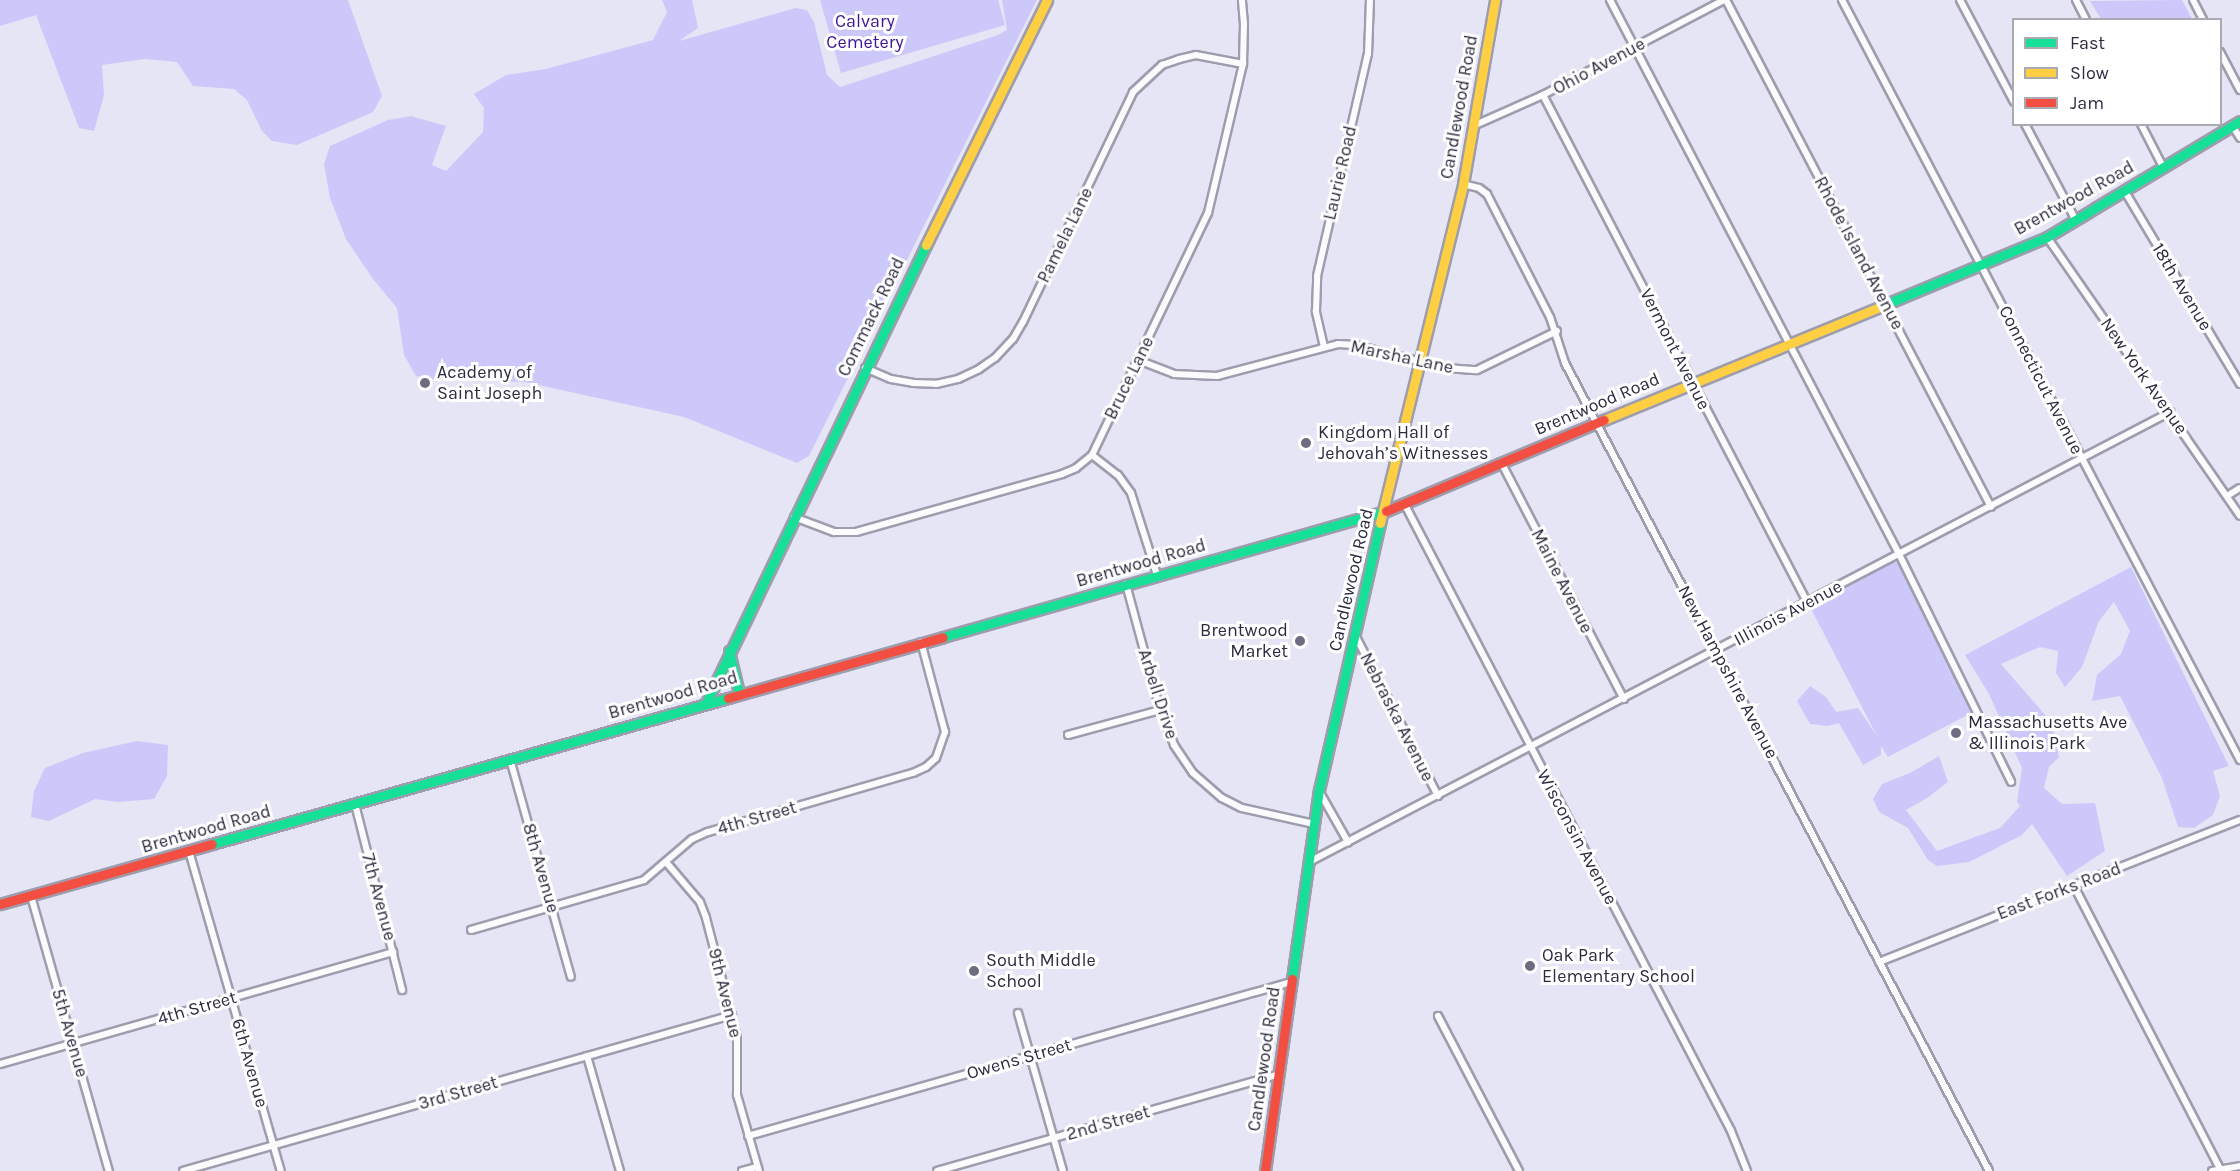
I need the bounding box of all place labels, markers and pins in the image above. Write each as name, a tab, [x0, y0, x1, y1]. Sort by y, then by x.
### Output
place label: Academy of Saint Joseph	[437, 362, 542, 404]
marker: Academy of Saint Joseph	[418, 376, 432, 390]
place label: Kingdom Hall of Jehovah’s Witnesses	[1318, 422, 1489, 464]
marker: Kingdom Hall of Jehovah’s Witnesses	[1299, 436, 1313, 450]
place label: Brentwood Market	[1200, 620, 1288, 662]
marker: Brentwood Market	[1293, 634, 1307, 648]
place label: Massachusetts Ave & Illinois Park	[1968, 712, 2127, 754]
marker: Massachusetts Ave & Illinois Park	[1949, 726, 1963, 740]
place label: Oak Park Elementary School	[1542, 945, 1695, 988]
place label: South Middle School	[986, 950, 1096, 992]
marker: Oak Park Elementary School	[1523, 959, 1537, 973]
marker: South Middle School	[967, 964, 981, 978]

